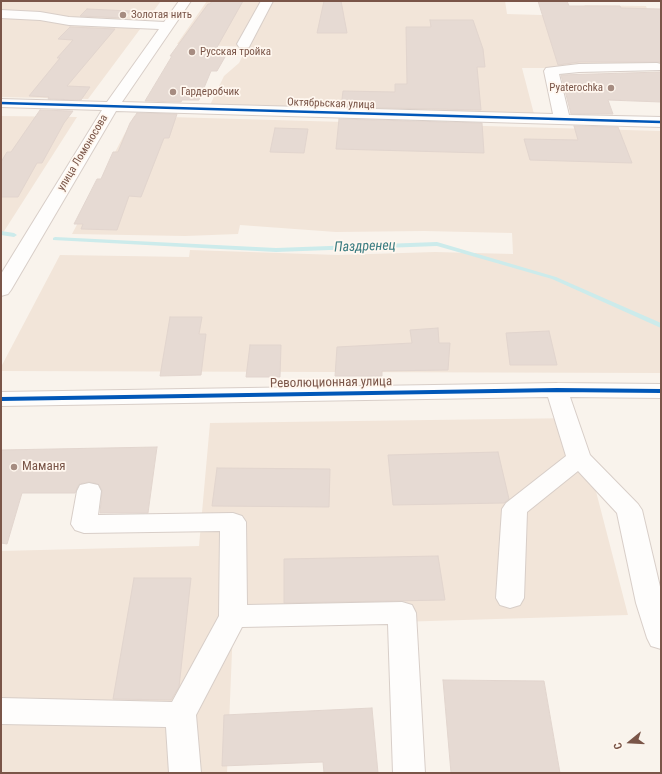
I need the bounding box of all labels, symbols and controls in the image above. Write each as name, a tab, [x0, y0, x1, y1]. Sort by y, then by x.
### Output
place label: Золотая нить	[131, 8, 192, 22]
marker: Золотая нить	[118, 10, 128, 20]
place label: Русская тройка	[200, 45, 271, 59]
marker: Русская тройка	[187, 47, 197, 57]
place label: Pyaterochka	[549, 81, 603, 95]
marker: Pyaterochka	[606, 83, 616, 93]
place label: Гардеробчик	[181, 85, 239, 99]
marker: Гардеробчик	[168, 87, 178, 97]
street label: Октябрьская улица	[287, 96, 375, 112]
street label: улица Ломоносова	[55, 112, 111, 194]
water label: Паздренец	[334, 238, 396, 256]
street label: Революционная улица	[270, 374, 392, 392]
place label: Маманя	[22, 459, 66, 475]
marker: Маманя	[9, 462, 19, 472]
north arrow	[610, 722, 650, 762]
text: С	[611, 741, 625, 751]

